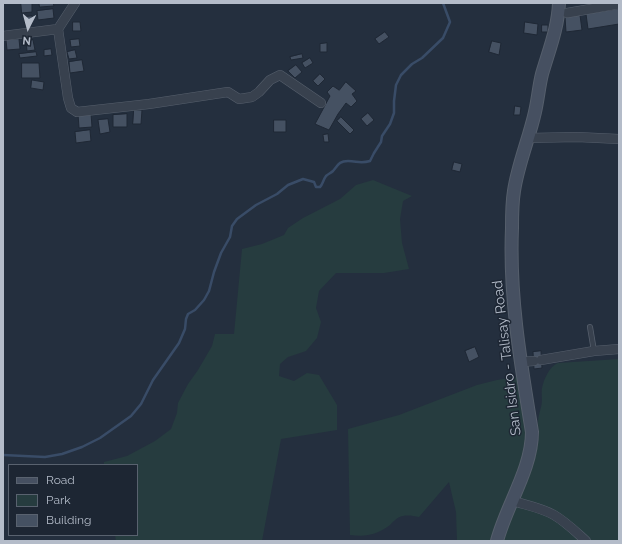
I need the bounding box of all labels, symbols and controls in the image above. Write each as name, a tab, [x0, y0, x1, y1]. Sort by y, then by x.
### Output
north arrow	[8, 8, 48, 48]
text: N	[22, 34, 32, 47]
street label: San Isidro - Talisay Road	[489, 279, 525, 437]
legend	[8, 464, 138, 536]
text: Road	[46, 473, 75, 487]
text: Park	[46, 493, 71, 507]
text: Building	[46, 513, 92, 527]

